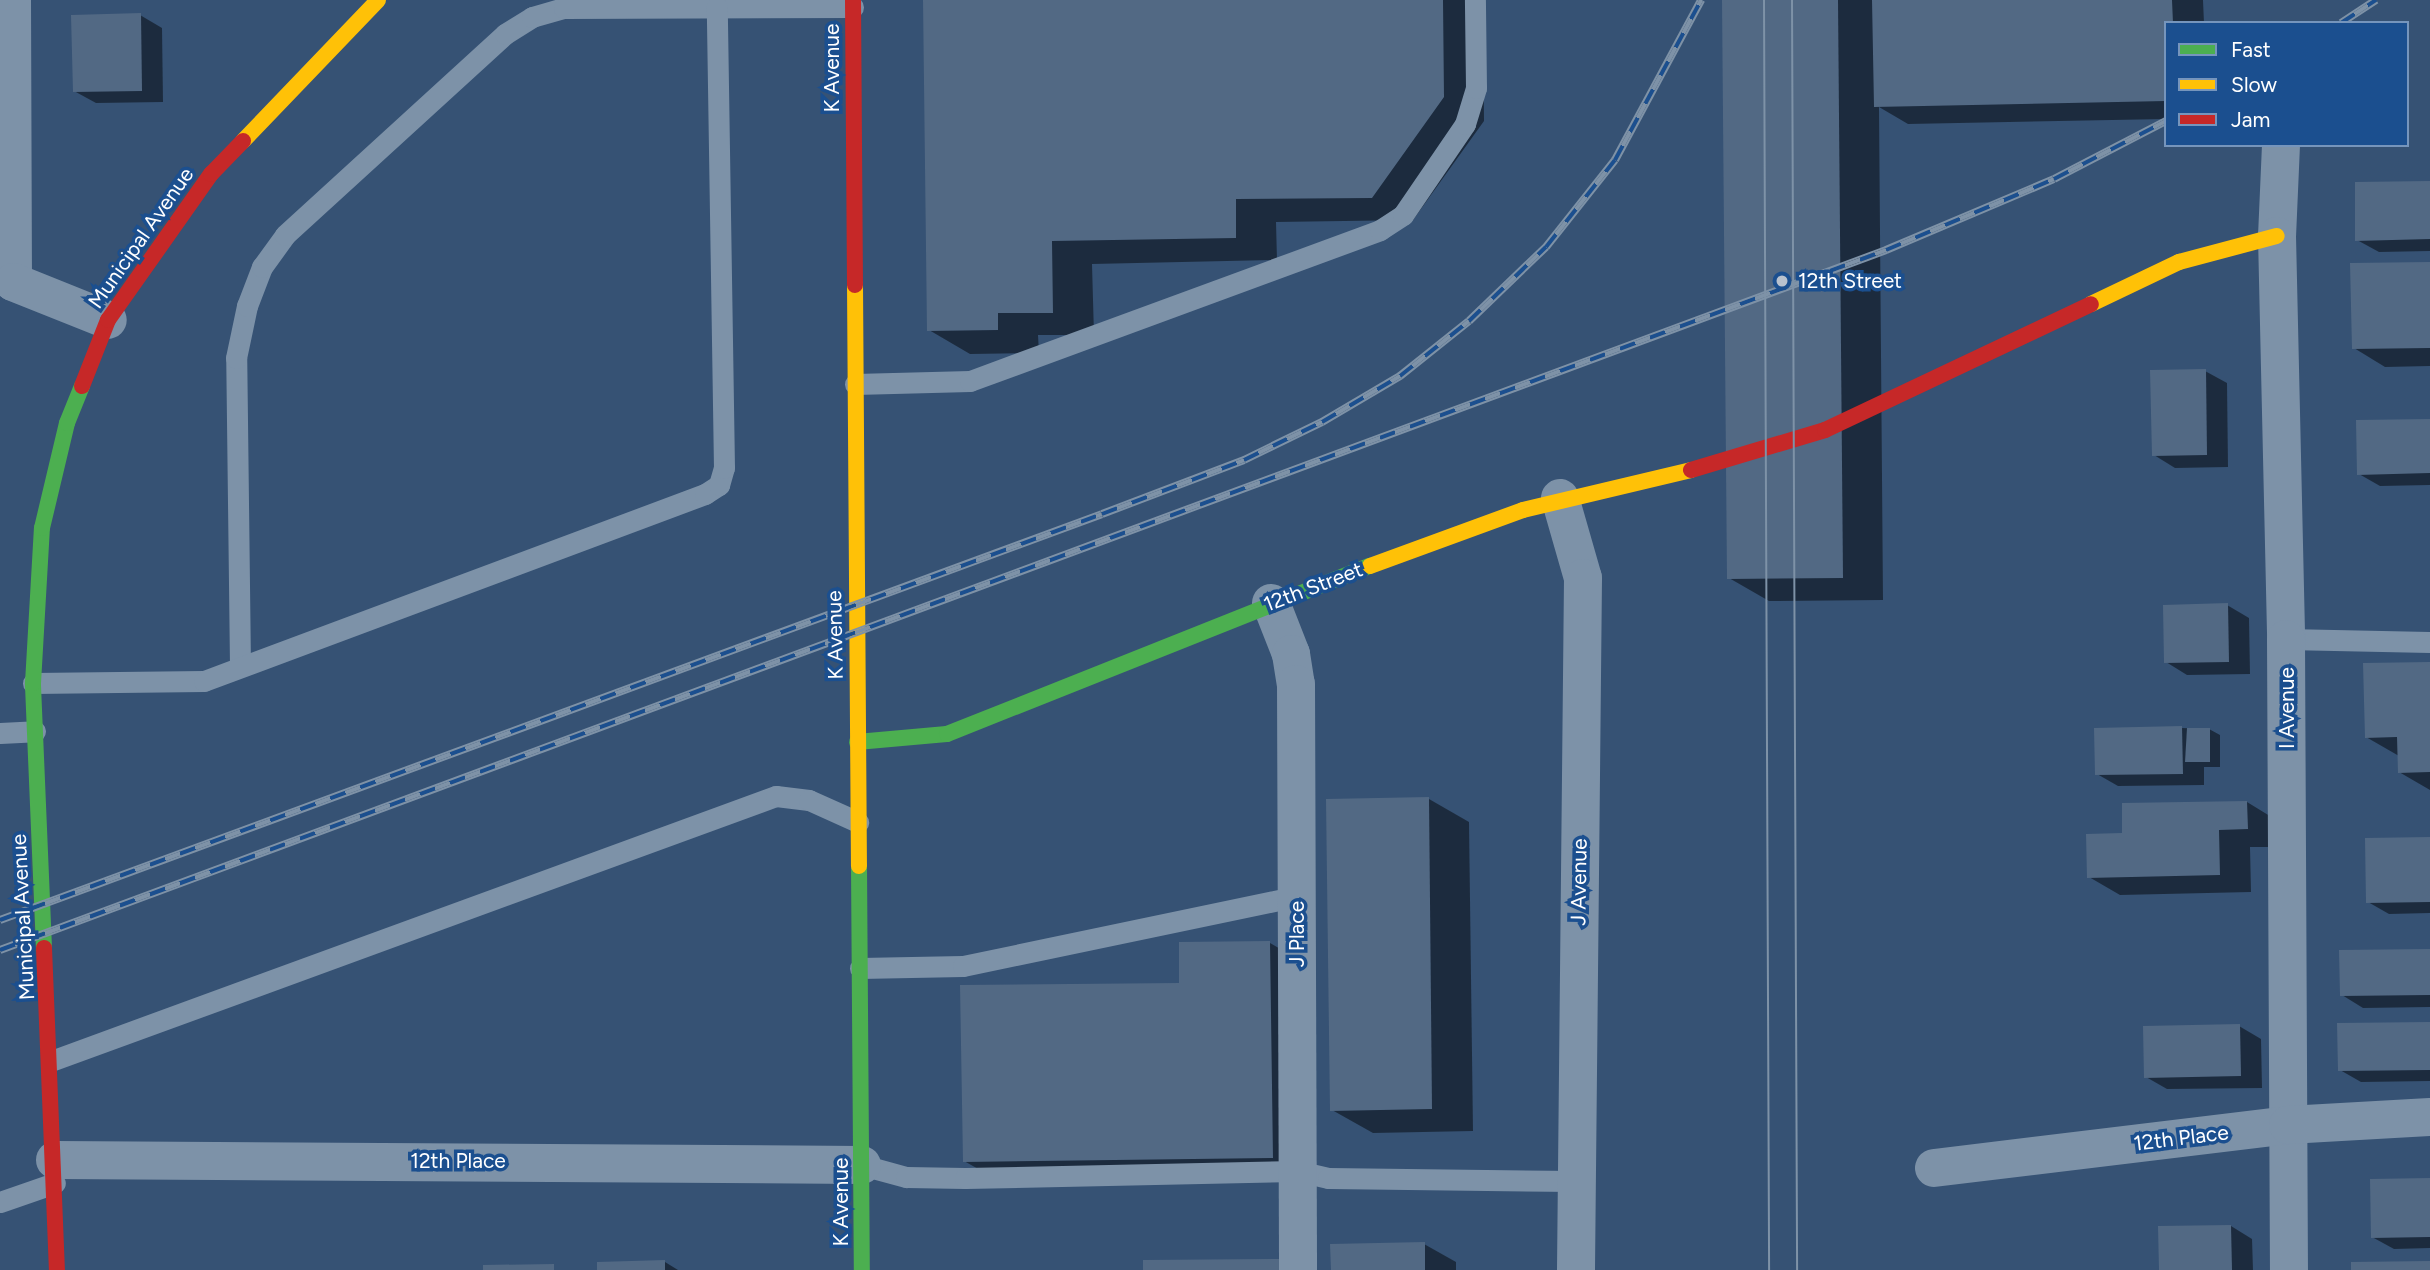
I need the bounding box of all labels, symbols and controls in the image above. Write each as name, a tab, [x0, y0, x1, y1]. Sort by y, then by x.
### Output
legend	[2164, 21, 2409, 147]
street label: K Avenue	[819, 23, 845, 113]
text: Fast	[2231, 37, 2271, 62]
text: Slow	[2231, 72, 2277, 97]
text: Jam	[2231, 107, 2270, 132]
street label: Municipal Avenue	[83, 163, 199, 313]
place label: 12th Street	[1798, 268, 1902, 294]
marker: 12th Street	[1772, 271, 1792, 291]
street label: 12th Street	[1260, 557, 1366, 617]
street label: K Avenue	[822, 590, 848, 680]
street label: I Avenue	[2274, 667, 2300, 749]
street label: Municipal Avenue	[6, 833, 40, 1001]
street label: J Avenue	[1566, 838, 1592, 926]
street label: J Place	[1284, 901, 1310, 967]
street label: 12th Place	[2132, 1120, 2230, 1156]
street label: 12th Place	[410, 1148, 506, 1174]
street label: K Avenue	[828, 1157, 854, 1247]

